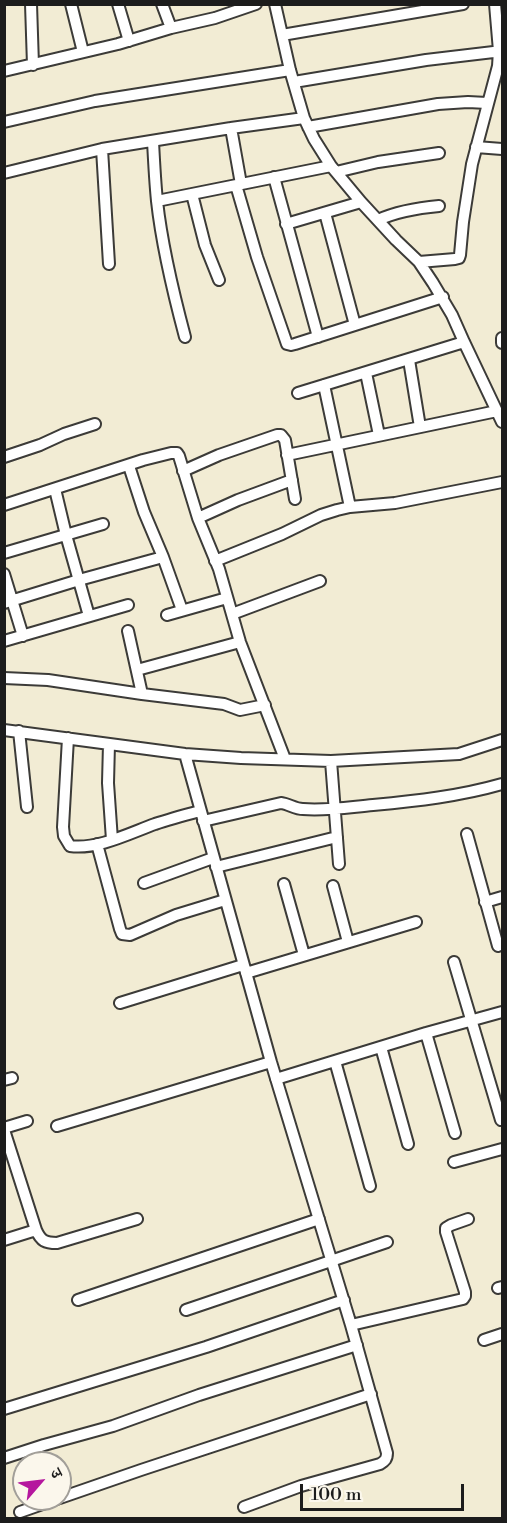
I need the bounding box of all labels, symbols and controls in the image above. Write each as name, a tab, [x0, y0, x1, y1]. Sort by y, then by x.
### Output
north arrow	[12, 1451, 72, 1511]
text: उ	[45, 1465, 67, 1482]
scale bar	[303, 1472, 466, 1510]
text: 100 m	[311, 1483, 362, 1506]

